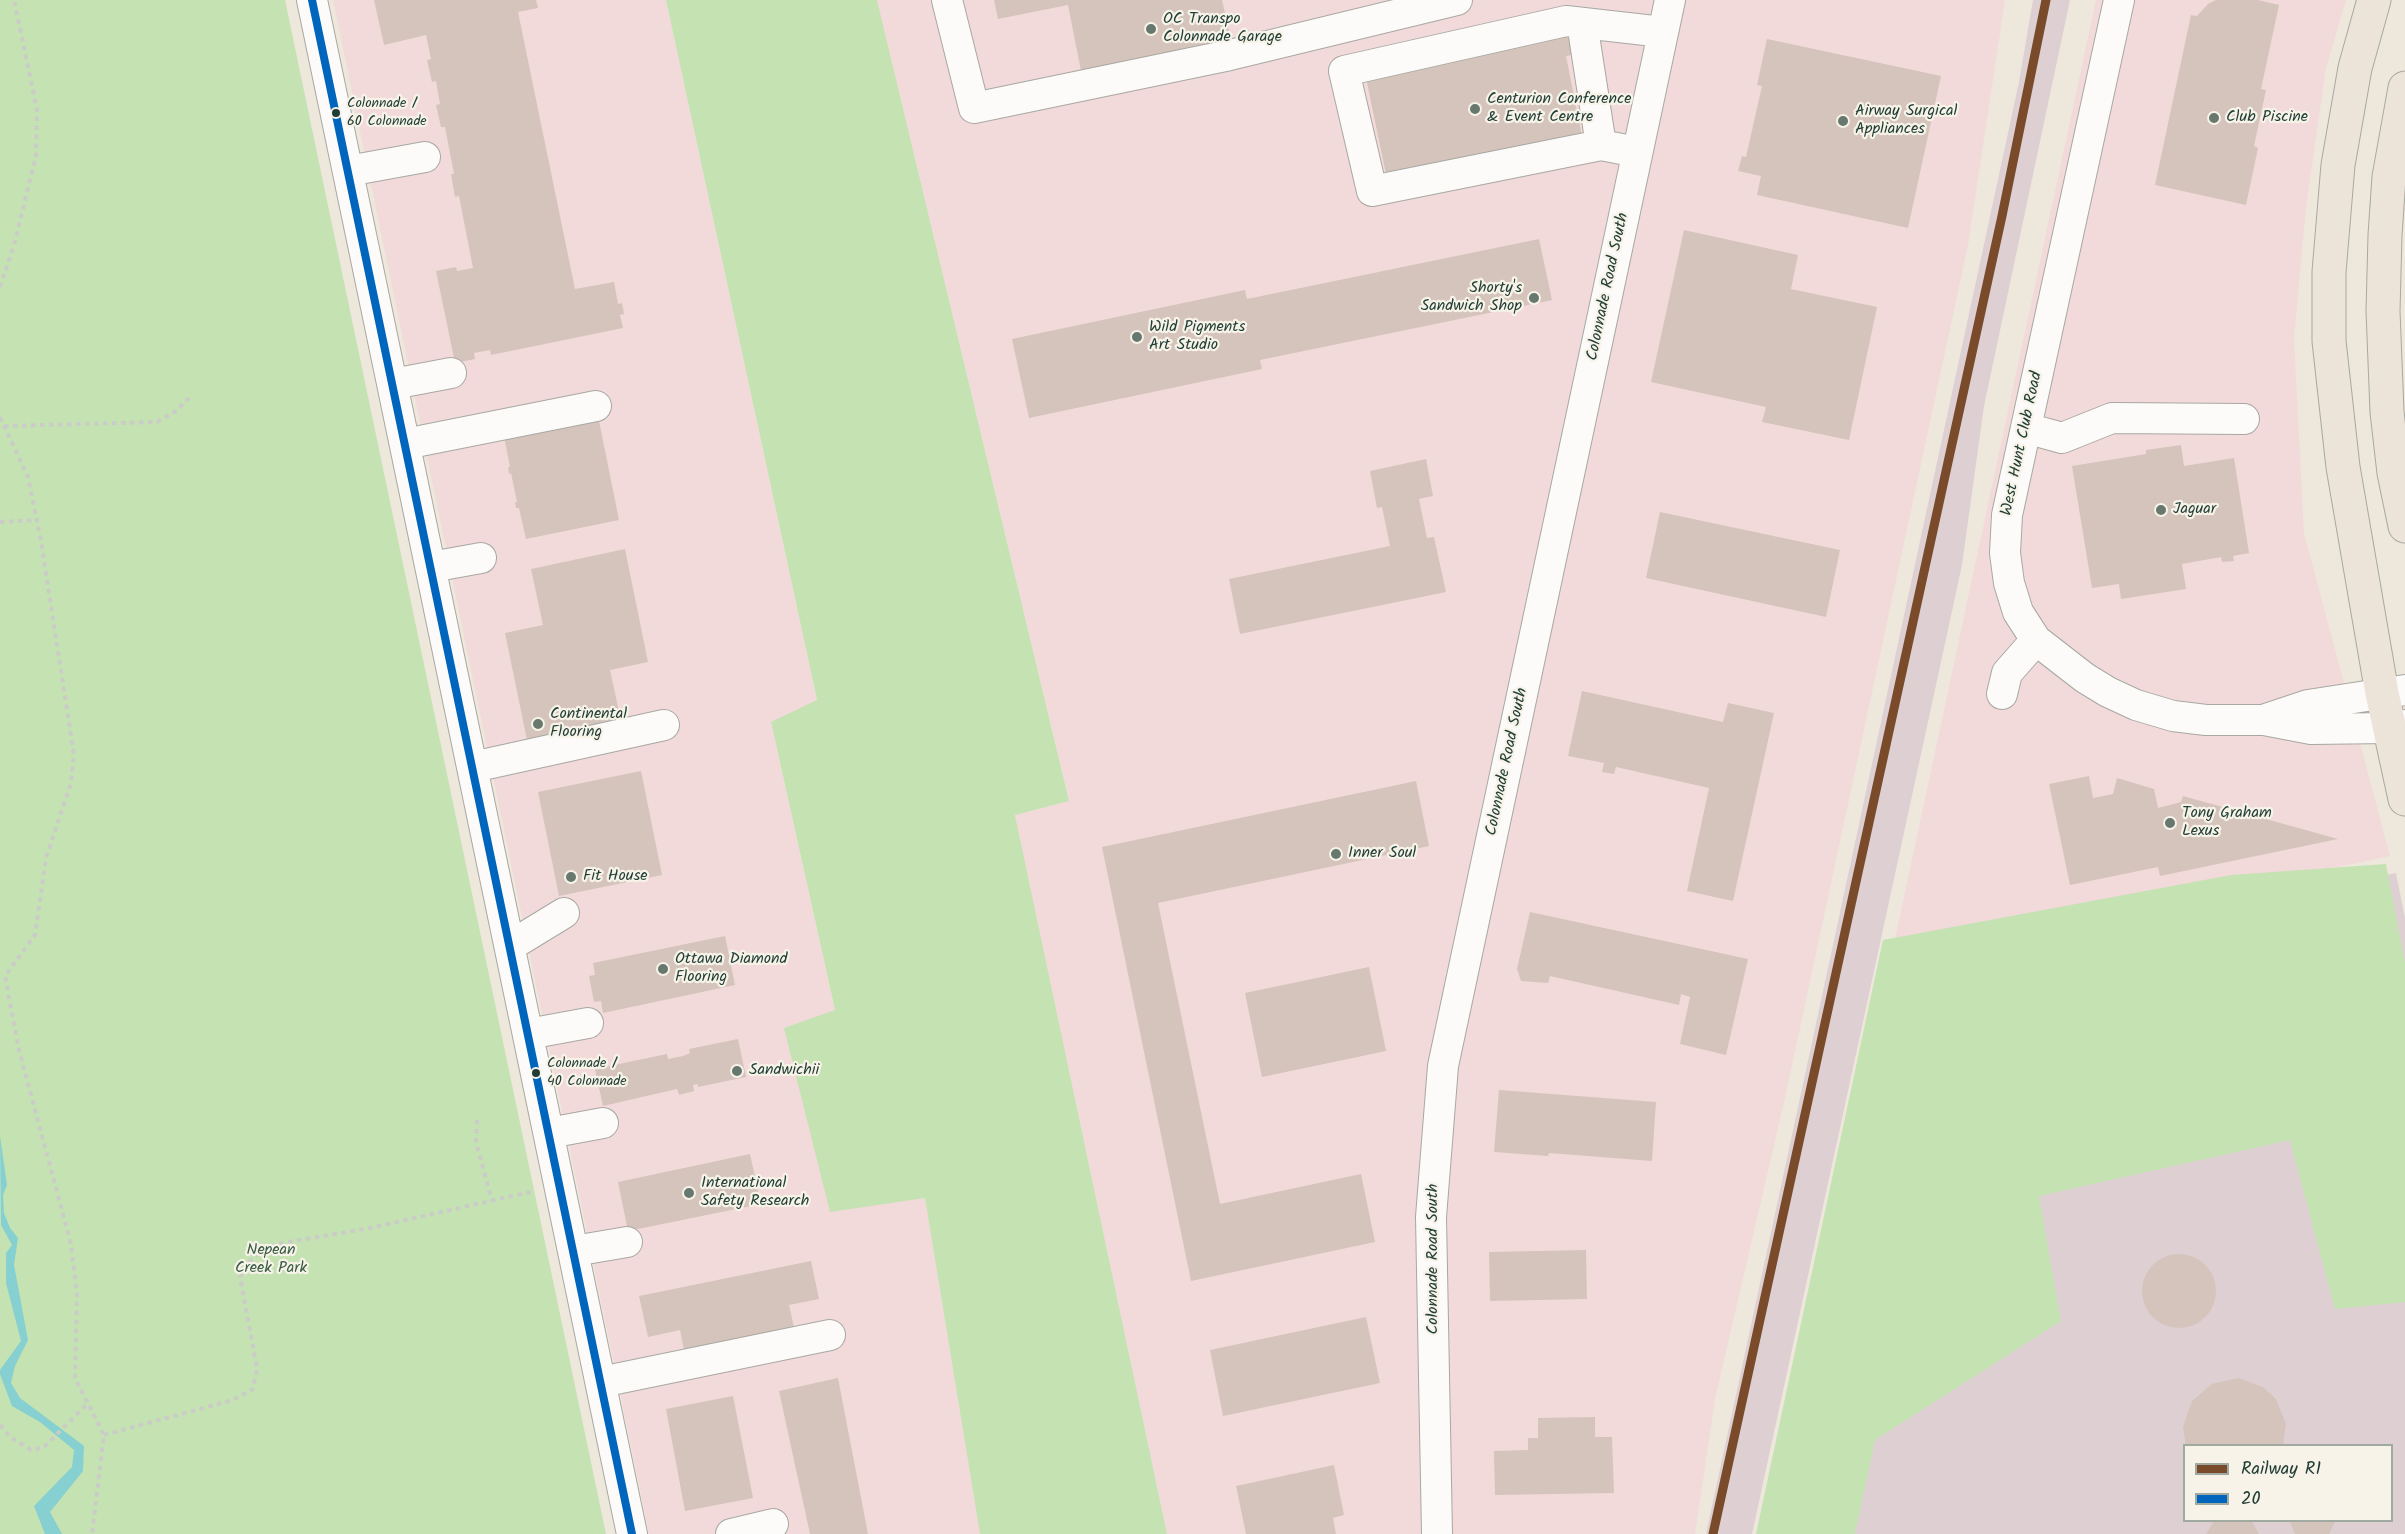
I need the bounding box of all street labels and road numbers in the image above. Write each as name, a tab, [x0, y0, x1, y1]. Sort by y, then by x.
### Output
street label: Colonnade Road South	[1584, 211, 1634, 363]
street label: West Hunt Club Road	[1998, 370, 2048, 518]
street label: Colonnade Road South	[1483, 686, 1533, 838]
street label: Colonnade Road South	[1424, 1184, 1444, 1334]

